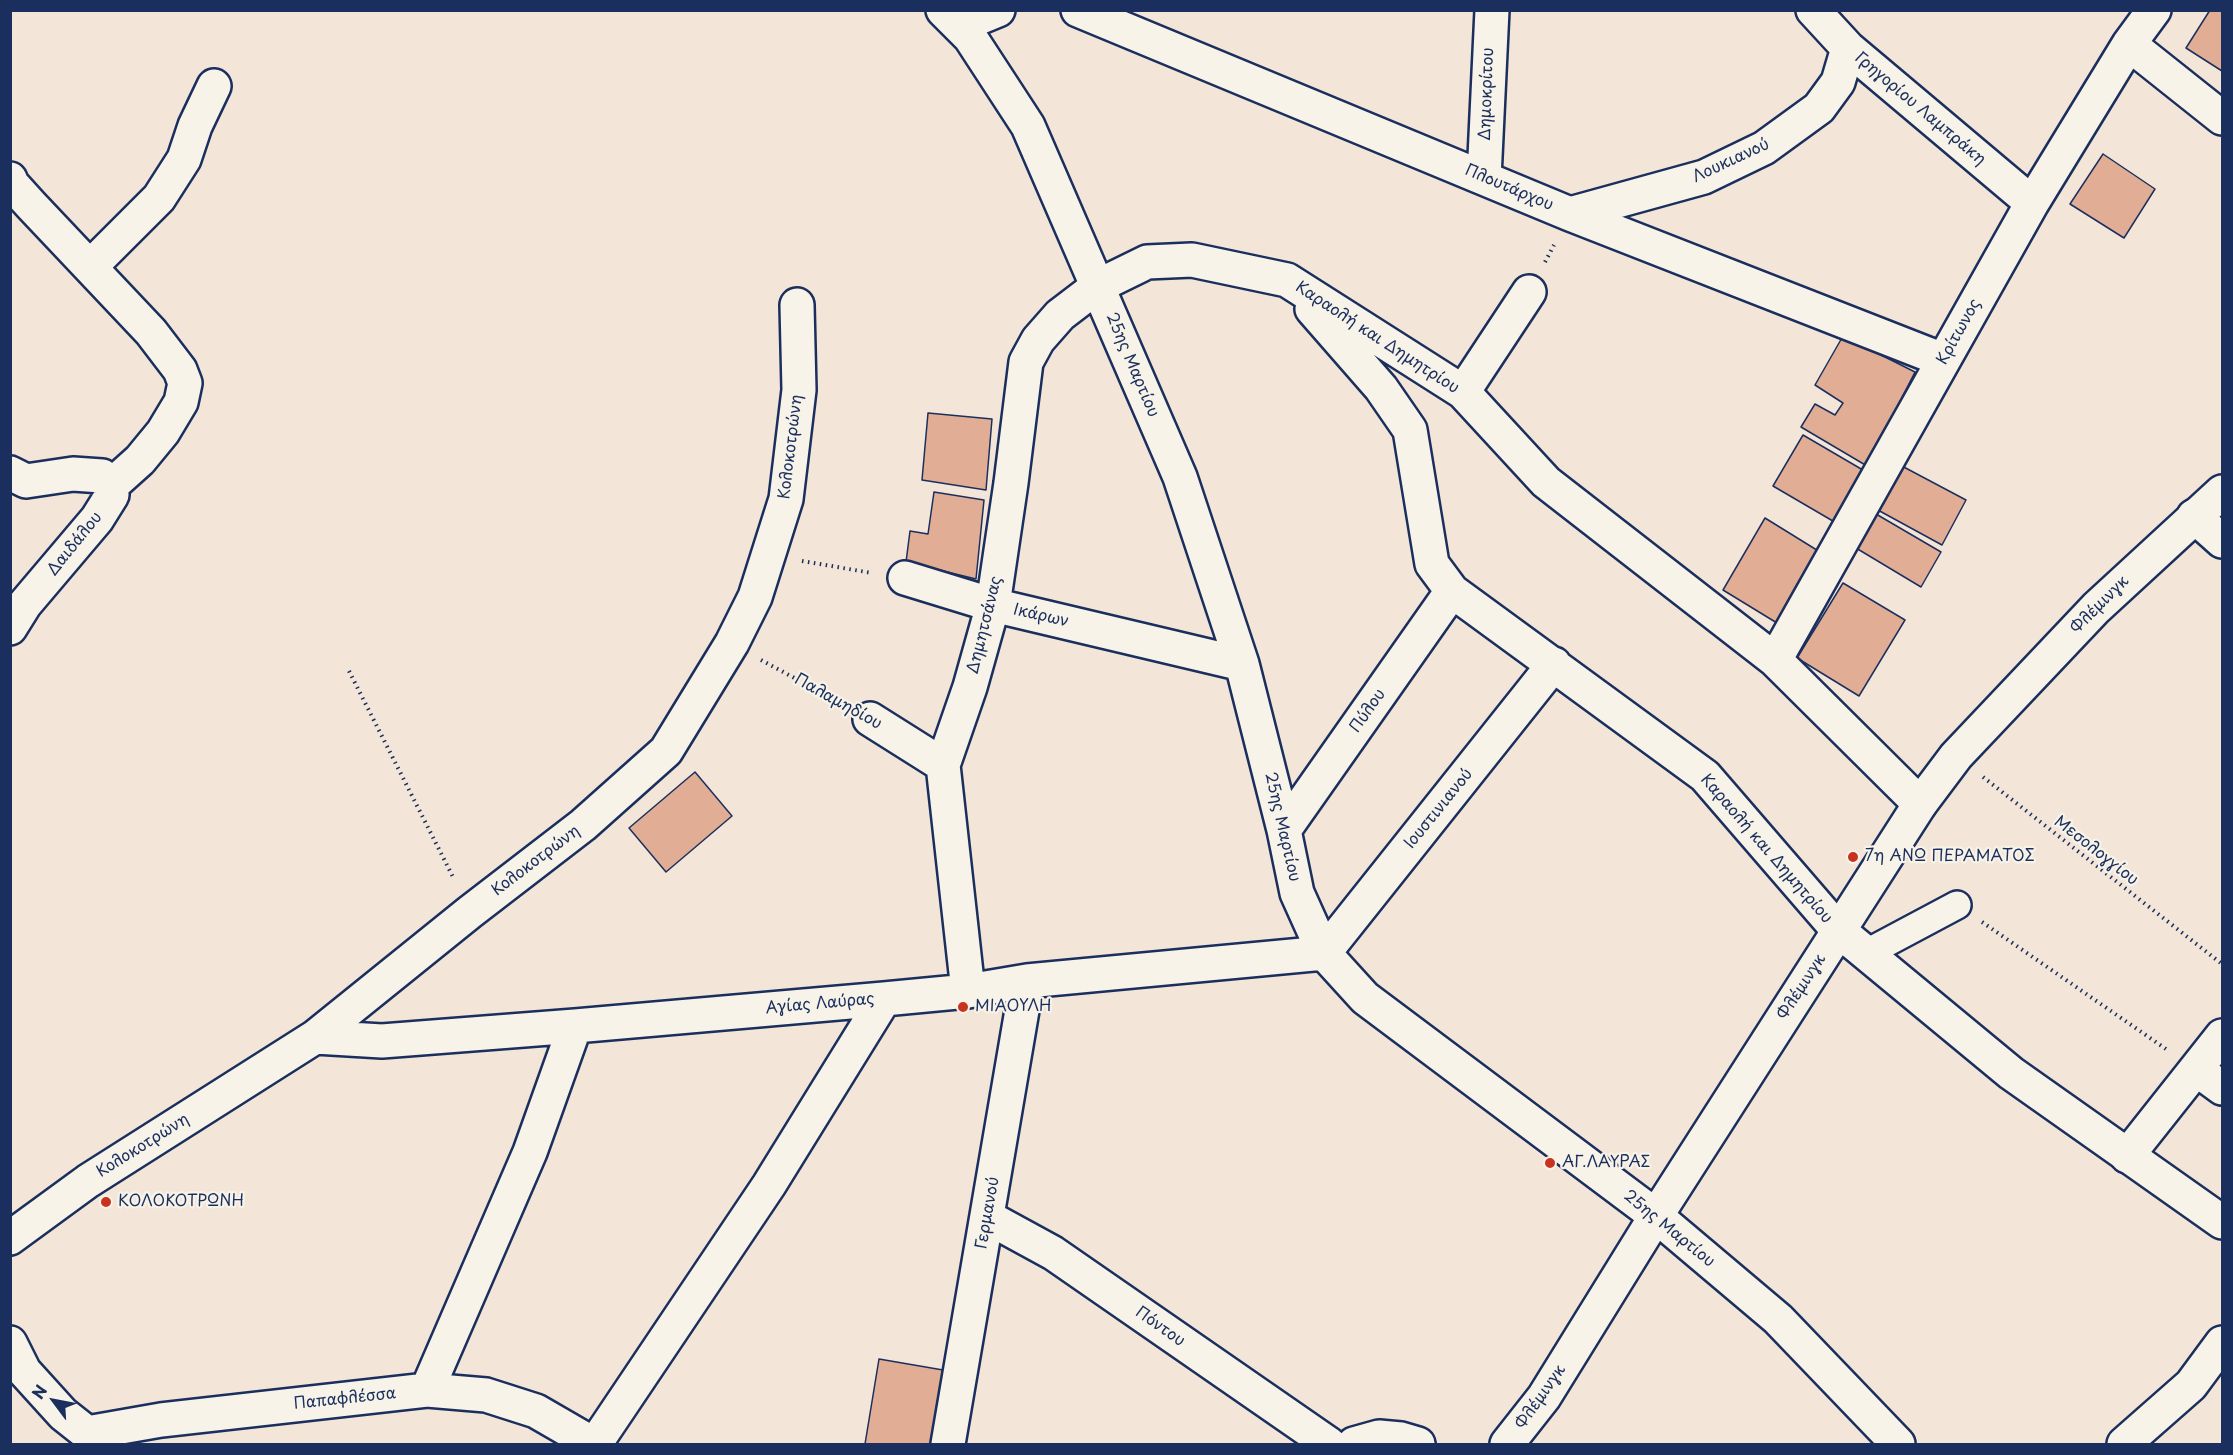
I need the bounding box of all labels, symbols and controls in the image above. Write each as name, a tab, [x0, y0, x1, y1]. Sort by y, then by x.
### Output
street label: Δημοκρίτου	[1476, 47, 1498, 141]
street label: Γρηγορίου Λαμπράκη	[1851, 49, 1989, 169]
street label: Λουκιανού	[1690, 135, 1772, 187]
street label: Πλουτάρχου	[1462, 161, 1556, 215]
street label: Καραολή και Δημητρίου	[1292, 278, 1462, 398]
street label: Κρίτωνος	[1933, 296, 1985, 368]
street label: 25ης Μαρτίου	[1101, 310, 1163, 420]
street label: Κολοκοτρώνη	[775, 394, 807, 500]
street label: Δαιδάλου	[44, 508, 106, 580]
street label: Φλέμινγκ	[2067, 572, 2133, 638]
street label: Δημητσάνας	[964, 574, 1006, 676]
street label: Ικάρων	[1011, 600, 1071, 632]
street label: Παλαμηδίου	[791, 670, 885, 734]
street label: Πύλου	[1346, 685, 1390, 737]
street label: Ιουστινιανού	[1401, 765, 1477, 853]
street label: 25ης Μαρτίου	[1260, 770, 1304, 884]
street label: Καραολή και Δημητρίου	[1696, 771, 1836, 927]
street label: Μεσολογγίου	[2050, 812, 2142, 890]
street label: Κολοκοτρώνη	[488, 822, 584, 900]
place label: 7η ΑΝΩ ΠΕΡΑΜΑΤΟΣ	[1865, 847, 2035, 867]
marker: 7η ΑΝΩ ΠΕΡΑΜΑΤΟΣ	[1846, 850, 1860, 864]
street label: Φλέμινγκ	[1774, 950, 1830, 1024]
street label: Αγίας Λαύρας	[765, 990, 875, 1018]
place label: ΜΙΑΟΥΛΗ	[975, 997, 1052, 1017]
marker: ΜΙΑΟΥΛΗ	[956, 1000, 970, 1014]
street label: Κολοκοτρώνη	[93, 1110, 193, 1182]
place label: ΑΓ.ΛΑΥΡΑΣ	[1562, 1153, 1650, 1173]
marker: ΑΓ.ΛΑΥΡΑΣ	[1543, 1156, 1557, 1170]
street label: Γερμανού	[972, 1175, 1004, 1251]
street label: 25ης Μαρτίου	[1620, 1186, 1718, 1272]
place label: ΚΟΛΟΚΟΤΡΩΝΗ	[118, 1192, 244, 1212]
marker: ΚΟΛΟΚΟΤΡΩΝΗ	[99, 1195, 113, 1209]
street label: Πόντου	[1132, 1303, 1188, 1351]
street label: Φλέμινγκ	[1512, 1361, 1570, 1433]
north arrow	[24, 1371, 84, 1431]
text: N	[25, 1380, 52, 1403]
street label: Παπαφλέσσα	[293, 1384, 397, 1414]

